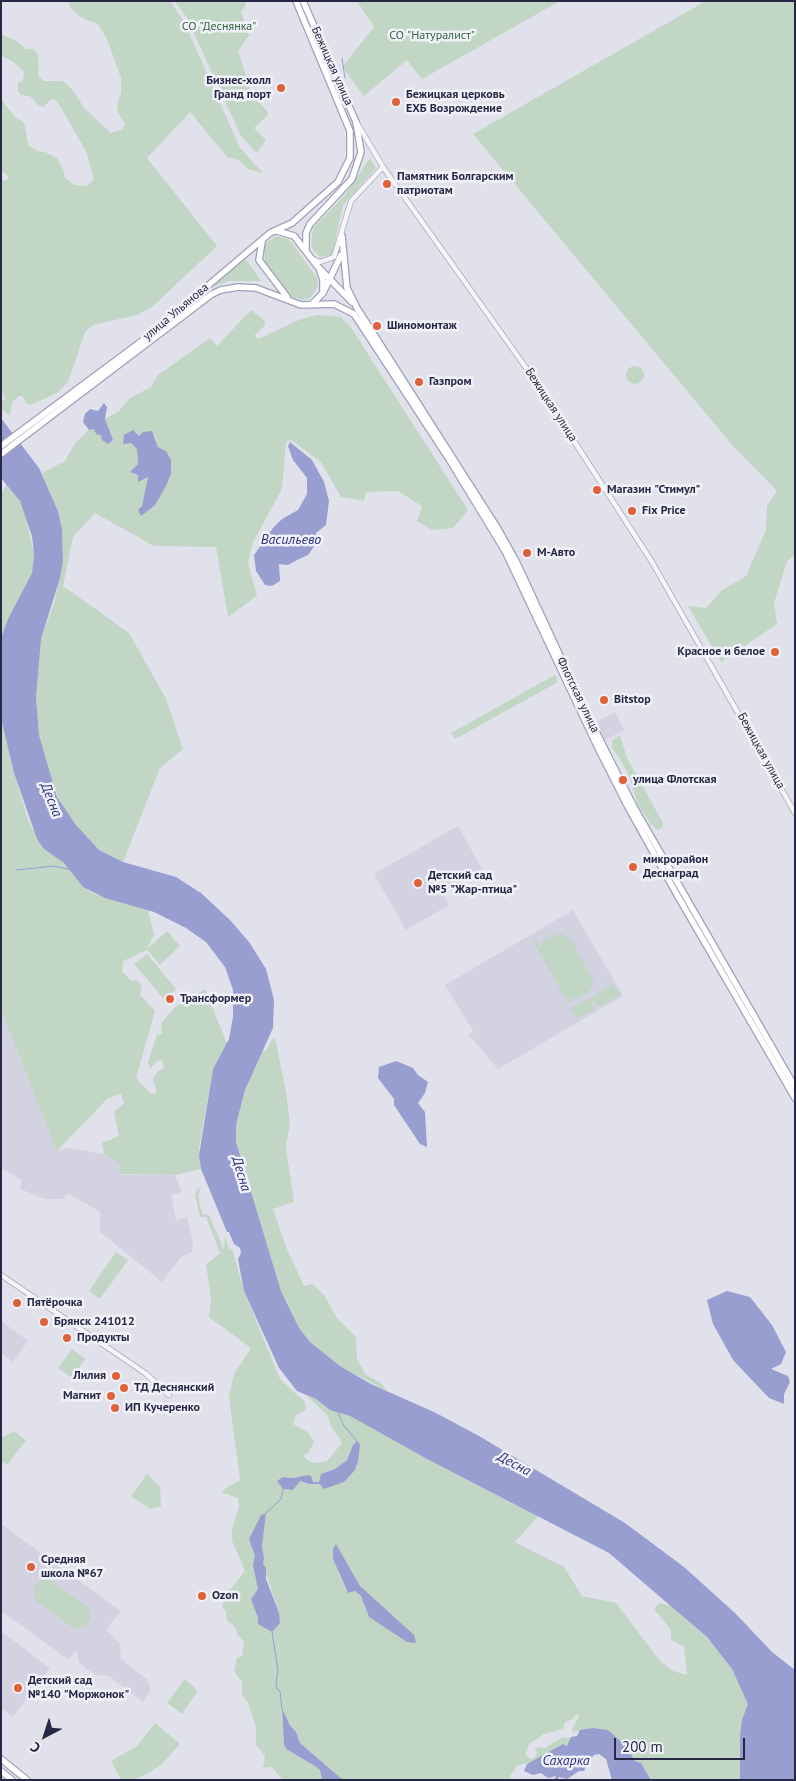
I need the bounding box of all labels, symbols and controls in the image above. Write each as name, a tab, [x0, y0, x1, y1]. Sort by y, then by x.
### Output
park label: СО "Деснянка"	[182, 20, 256, 34]
street label: Бежицкая улица	[308, 24, 356, 108]
park label: СО "Натуралист"	[389, 29, 475, 43]
place label: Бизнес-холл Гранд порт	[206, 74, 271, 102]
marker: Бизнес-холл Гранд порт	[275, 82, 287, 94]
place label: Бежицкая церковь ЕХБ Возрождение	[406, 88, 505, 116]
marker: Бежицкая церковь ЕХБ Возрождение	[390, 96, 402, 108]
place label: Памятник Болгарским патриотам	[397, 170, 514, 198]
marker: Памятник Болгарским патриотам	[381, 178, 393, 190]
street label: улица Ульянова	[140, 280, 212, 344]
place label: Шиномонтаж	[387, 319, 457, 333]
marker: Шиномонтаж	[371, 320, 383, 332]
street label: Бежицкая улица	[522, 366, 580, 444]
place label: Газпром	[429, 375, 472, 389]
marker: Газпром	[413, 376, 425, 388]
place label: Магазин "Стимул"	[607, 483, 700, 497]
marker: Магазин "Стимул"	[591, 484, 603, 496]
place label: Fix Price	[642, 504, 686, 518]
marker: Fix Price	[626, 505, 638, 517]
water label: Васильево	[261, 532, 321, 548]
place label: М-Авто	[537, 546, 575, 560]
marker: М-Авто	[521, 547, 533, 559]
place label: Красное и белое	[677, 645, 765, 659]
marker: Красное и белое	[769, 646, 781, 658]
street label: Флотская улица	[553, 655, 603, 735]
place label: Bitstop	[614, 693, 651, 707]
marker: Bitstop	[598, 694, 610, 706]
street label: Бежицкая улица	[734, 710, 788, 792]
place label: улица Флотская	[633, 773, 717, 787]
marker: улица Флотская	[617, 774, 629, 786]
water label: Десна	[37, 780, 65, 820]
place label: микрорайон Деснаград	[643, 853, 708, 881]
marker: микрорайон Деснаград	[627, 861, 639, 873]
place label: Детский сад №5 "Жар-птица"	[428, 869, 517, 897]
marker: Детский сад №5 "Жар-птица"	[412, 877, 424, 889]
place label: Трансформер	[180, 992, 251, 1006]
marker: Трансформер	[164, 993, 176, 1005]
water label: Десна	[228, 1155, 254, 1193]
place label: Пятёрочка	[27, 1296, 83, 1310]
marker: Пятёрочка	[11, 1297, 23, 1309]
place label: Брянск 241012	[54, 1315, 135, 1329]
marker: Брянск 241012	[38, 1316, 50, 1328]
place label: Продукты	[77, 1331, 129, 1345]
marker: Продукты	[61, 1332, 73, 1344]
place label: Лилия	[73, 1369, 106, 1383]
marker: Лилия	[110, 1370, 122, 1382]
place label: ТД Деснянский	[134, 1381, 214, 1395]
marker: ТД Деснянский	[118, 1382, 130, 1394]
place label: Магнит	[63, 1389, 101, 1403]
marker: Магнит	[105, 1390, 117, 1402]
place label: ИП Кучеренко	[125, 1401, 200, 1415]
marker: ИП Кучеренко	[109, 1402, 121, 1414]
water label: Десна	[494, 1448, 534, 1480]
place label: Средняя школа №67	[41, 1553, 103, 1581]
marker: Средняя школа №67	[25, 1561, 37, 1573]
place label: Ozon	[212, 1589, 238, 1603]
marker: Ozon	[196, 1590, 208, 1602]
place label: Детский сад №140 "Моржонок"	[28, 1674, 129, 1702]
marker: Детский сад №140 "Моржонок"	[12, 1682, 24, 1694]
north arrow	[20, 1711, 70, 1761]
scale bar	[616, 1728, 747, 1760]
text: 200 m	[622, 1737, 663, 1756]
text: С	[27, 1738, 44, 1757]
water label: Сахарка	[542, 1753, 590, 1769]

